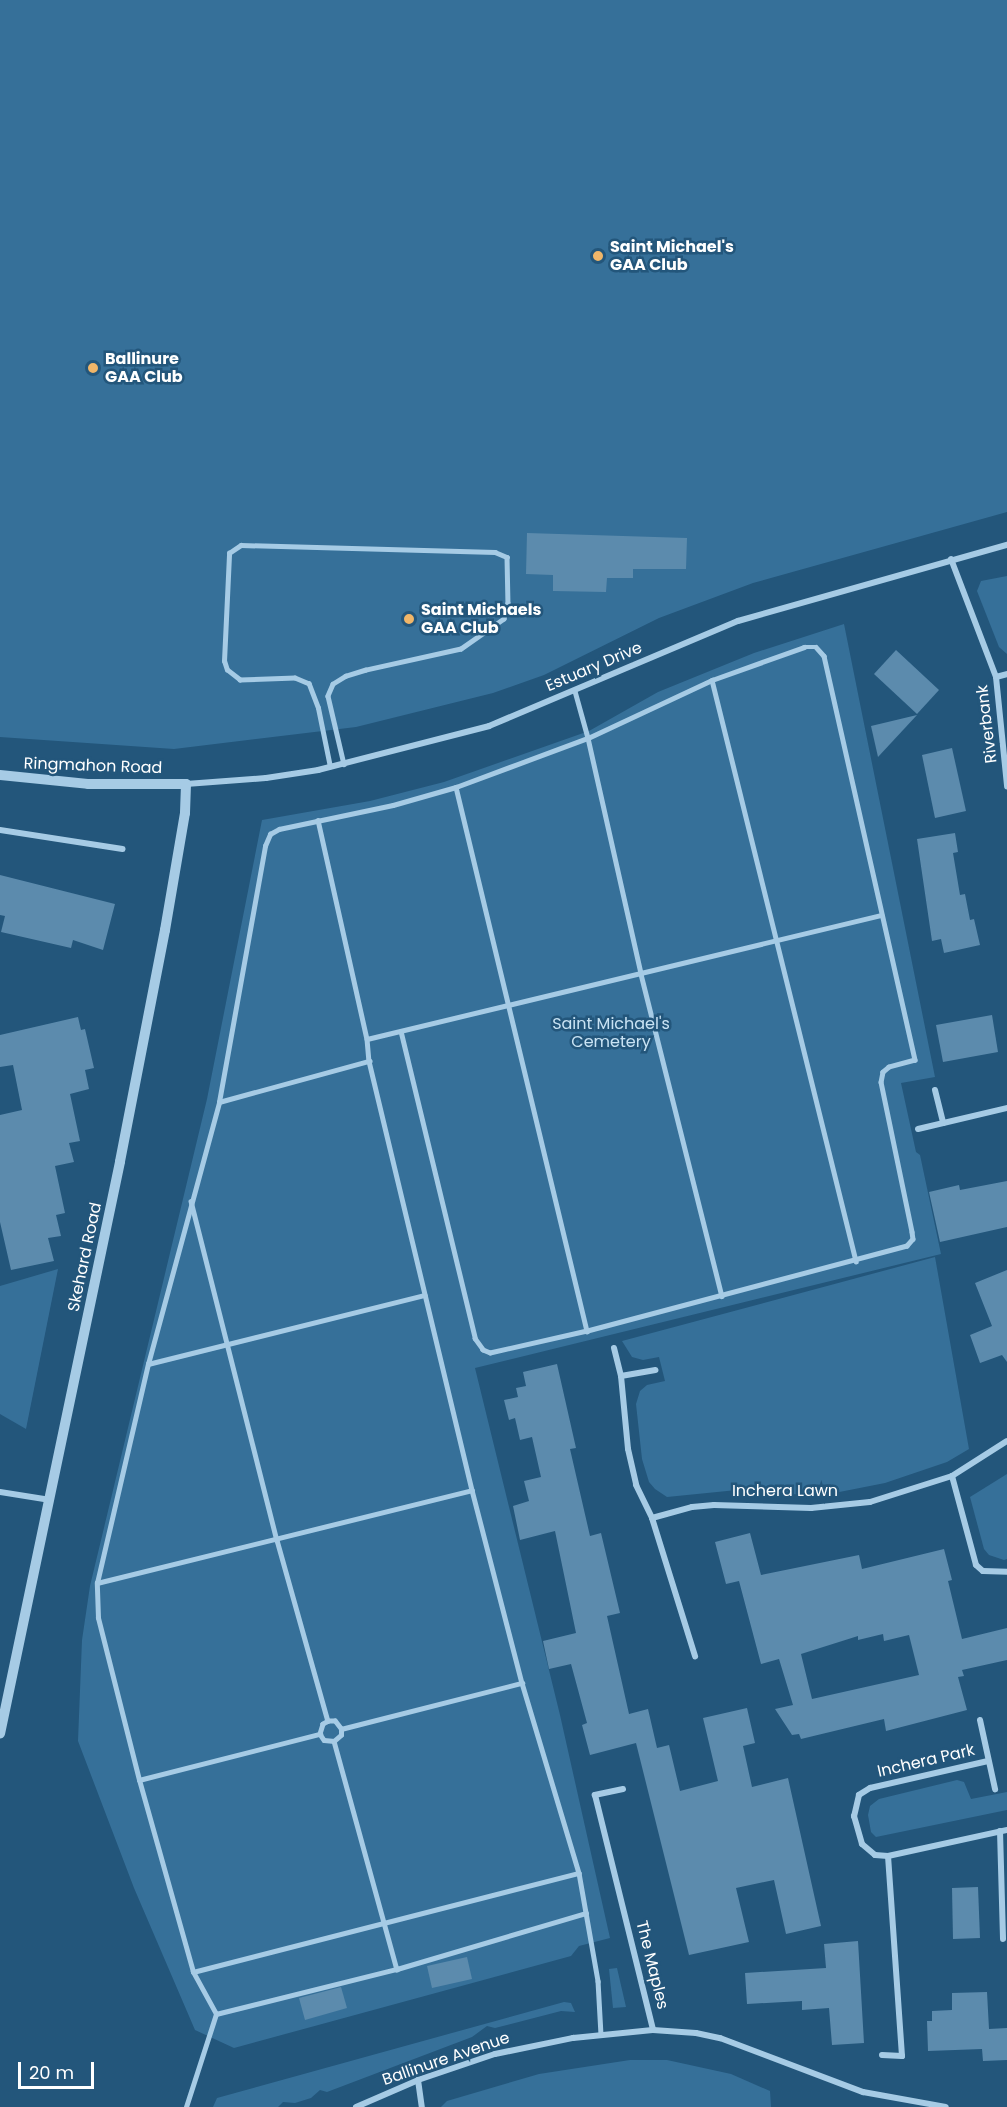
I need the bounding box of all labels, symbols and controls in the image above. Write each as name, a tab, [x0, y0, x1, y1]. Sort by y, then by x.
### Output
place label: Saint Michael's GAA Club	[610, 237, 734, 275]
marker: Saint Michael's GAA Club	[591, 249, 605, 263]
place label: Ballinure GAA Club	[105, 349, 183, 387]
marker: Ballinure GAA Club	[86, 361, 100, 375]
place label: Saint Michaels GAA Club	[421, 600, 541, 638]
marker: Saint Michaels GAA Club	[402, 612, 416, 626]
street label: Estuary Drive	[543, 638, 645, 696]
street label: Riverbank	[973, 684, 1001, 764]
street label: Ringmahon Road	[23, 754, 163, 778]
park label: Saint Michael's Cemetery	[552, 1014, 670, 1052]
street label: Skehard Road	[64, 1201, 106, 1313]
street label: Inchera Lawn	[732, 1481, 838, 1501]
street label: Inchera Park	[875, 1740, 977, 1782]
street label: The Maples	[632, 1919, 672, 2011]
street label: Ballinure Avenue	[380, 2028, 512, 2090]
scale bar	[21, 2050, 98, 2088]
text: 20 m	[29, 2060, 74, 2085]

